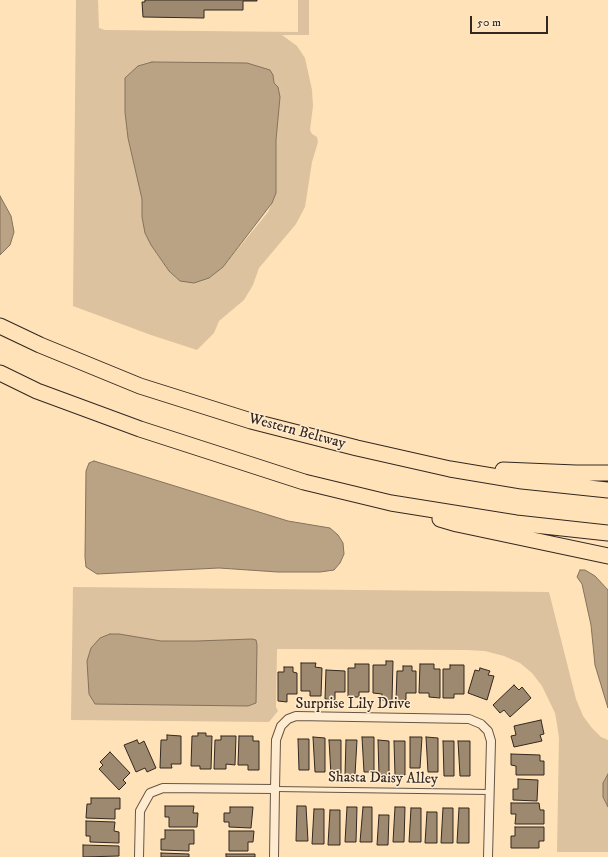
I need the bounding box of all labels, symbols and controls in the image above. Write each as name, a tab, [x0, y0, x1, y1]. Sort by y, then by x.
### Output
scale bar	[472, 8, 550, 34]
text: 50 m	[477, 15, 501, 30]
street label: Western Beltway	[246, 410, 348, 454]
street label: Surprise Lily Drive	[296, 696, 410, 714]
street label: Shasta Daisy Alley	[328, 769, 438, 789]

